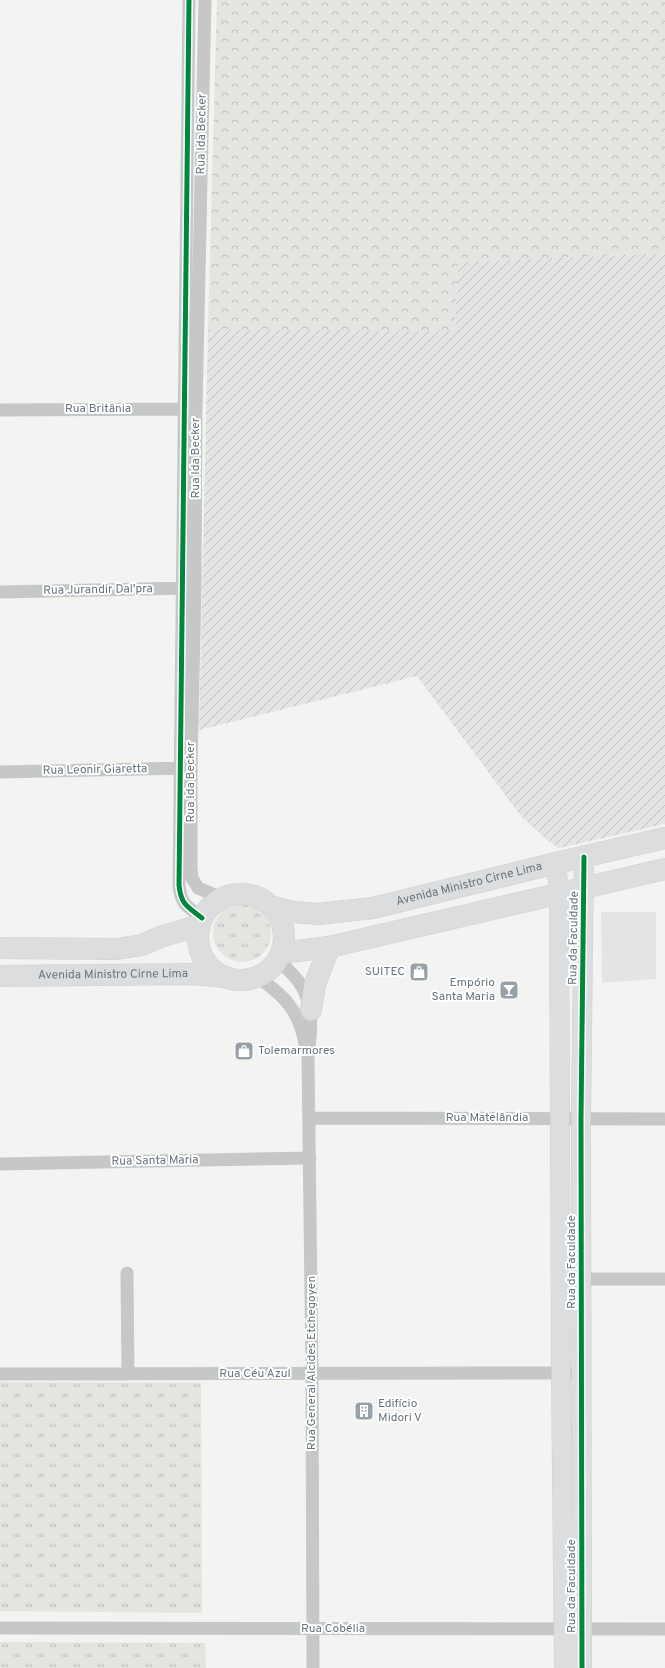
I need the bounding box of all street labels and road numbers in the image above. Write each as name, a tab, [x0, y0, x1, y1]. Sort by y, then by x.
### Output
street label: Rua Ida Becker	[193, 93, 211, 175]
street label: Rua Britânia	[65, 401, 131, 417]
street label: Rua Ida Becker	[188, 417, 204, 498]
street label: Rua Jurandir Dal'pra	[43, 581, 153, 599]
street label: Rua Ida Becker	[183, 741, 199, 822]
street label: Rua Leonir Giaretta	[43, 761, 147, 779]
street label: Avenida Ministro Cirne Lima	[394, 859, 544, 910]
street label: Rua da Faculdade	[565, 891, 583, 985]
street label: Avenida Ministro Cirne Lima	[38, 966, 188, 984]
street label: Rua Matelândia	[446, 1110, 528, 1126]
street label: Rua Santa Maria	[111, 1152, 199, 1170]
street label: Rua da Faculdade	[564, 1215, 580, 1309]
street label: Rua General Alcides Etchegoyen	[304, 1276, 320, 1450]
street label: Rua Céu Azul	[219, 1366, 291, 1382]
street label: Rua da Faculdade	[564, 1539, 580, 1633]
street label: Rua Cobélia	[301, 1621, 365, 1637]

